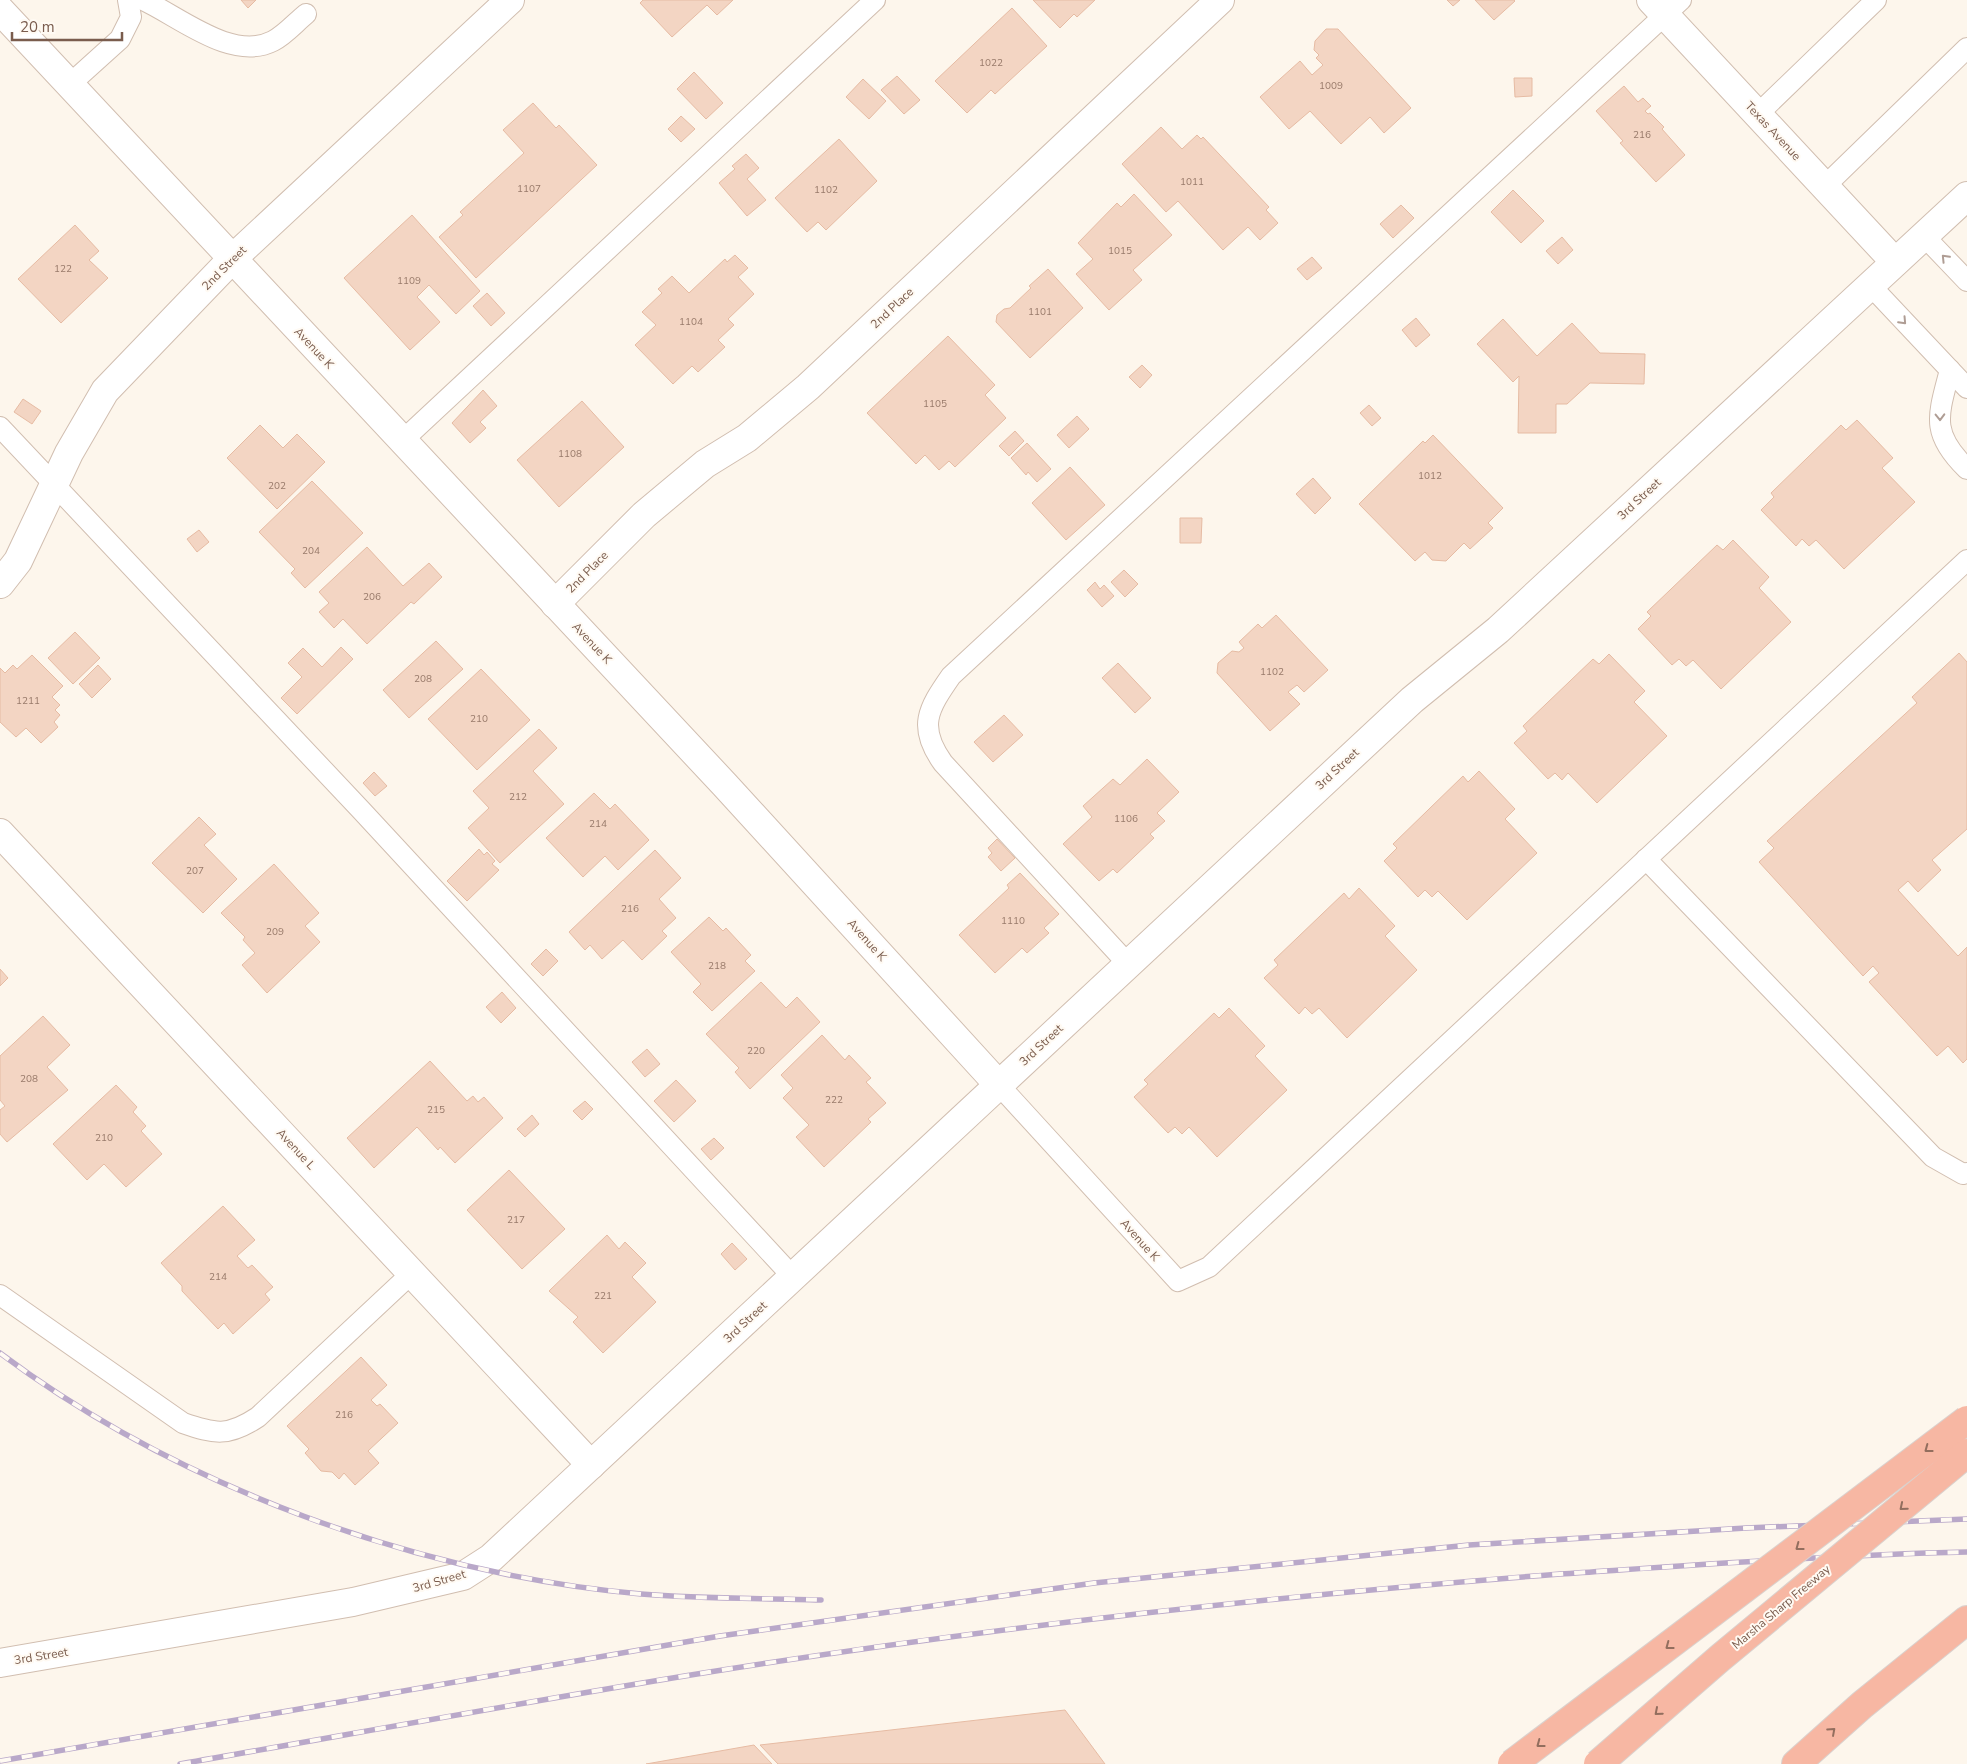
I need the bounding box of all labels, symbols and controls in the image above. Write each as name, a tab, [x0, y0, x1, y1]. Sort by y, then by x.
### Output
scale bar	[12, 10, 122, 42]
text: 20 m	[20, 17, 55, 37]
house number: 1022	[979, 56, 1003, 70]
house number: 1009	[1319, 79, 1343, 93]
street label: Texas Avenue	[1742, 98, 1804, 164]
house number: 216	[1633, 128, 1651, 142]
house number: 1011	[1180, 175, 1204, 189]
house number: 1107	[517, 182, 541, 196]
house number: 1102	[814, 183, 838, 197]
street label: 2nd Street	[198, 242, 250, 294]
house number: 1015	[1108, 244, 1132, 258]
one-way arrow	[1942, 255, 1951, 264]
house number: 122	[54, 262, 72, 276]
house number: 1109	[397, 274, 421, 288]
street label: 2nd Place	[867, 284, 917, 332]
house number: 1101	[1028, 305, 1052, 319]
house number: 1104	[679, 315, 703, 329]
one-way arrow	[1897, 315, 1906, 324]
street label: Avenue K	[291, 324, 338, 373]
house number: 1105	[923, 397, 947, 411]
one-way arrow	[1935, 414, 1945, 422]
house number: 1108	[558, 447, 582, 461]
house number: 1012	[1418, 469, 1442, 483]
street label: 3rd Street	[1614, 474, 1665, 523]
house number: 202	[268, 479, 286, 493]
house number: 204	[302, 544, 320, 558]
street label: 2nd Place	[562, 547, 612, 597]
house number: 206	[363, 590, 381, 604]
street label: Avenue K	[569, 619, 616, 668]
house number: 1102	[1260, 665, 1284, 679]
house number: 208	[414, 672, 432, 686]
house number: 1211	[16, 694, 40, 708]
house number: 210	[470, 712, 488, 726]
street label: 3rd Street	[1312, 744, 1363, 793]
house number: 212	[509, 790, 527, 804]
house number: 1106	[1114, 812, 1138, 826]
house number: 214	[589, 817, 607, 831]
house number: 207	[186, 864, 204, 878]
house number: 216	[621, 902, 639, 916]
house number: 1110	[1001, 914, 1025, 928]
street label: Avenue K	[844, 916, 890, 965]
house number: 209	[266, 925, 284, 939]
house number: 218	[708, 959, 726, 973]
street label: 3rd Street	[1016, 1020, 1067, 1069]
house number: 220	[747, 1044, 765, 1058]
house number: 208	[20, 1072, 38, 1086]
house number: 222	[825, 1093, 843, 1107]
house number: 215	[427, 1103, 445, 1117]
street label: Avenue L	[273, 1125, 319, 1173]
house number: 210	[95, 1131, 113, 1145]
house number: 217	[507, 1213, 525, 1227]
street label: Avenue K	[1117, 1216, 1163, 1265]
house number: 214	[209, 1270, 227, 1284]
house number: 221	[594, 1289, 612, 1303]
street label: 3rd Street	[720, 1297, 771, 1346]
house number: 216	[335, 1408, 353, 1422]
one-way arrow	[1924, 1443, 1934, 1452]
one-way arrow	[1899, 1501, 1908, 1510]
one-way arrow	[1796, 1542, 1805, 1550]
street label: Marsha Sharp Freeway	[1729, 1561, 1834, 1653]
street label: 3rd Street	[411, 1566, 468, 1596]
one-way arrow	[1666, 1640, 1675, 1648]
street label: 3rd Street	[13, 1644, 70, 1668]
one-way arrow	[1654, 1707, 1663, 1716]
one-way arrow	[1827, 1728, 1836, 1737]
one-way arrow	[1536, 1738, 1546, 1747]

